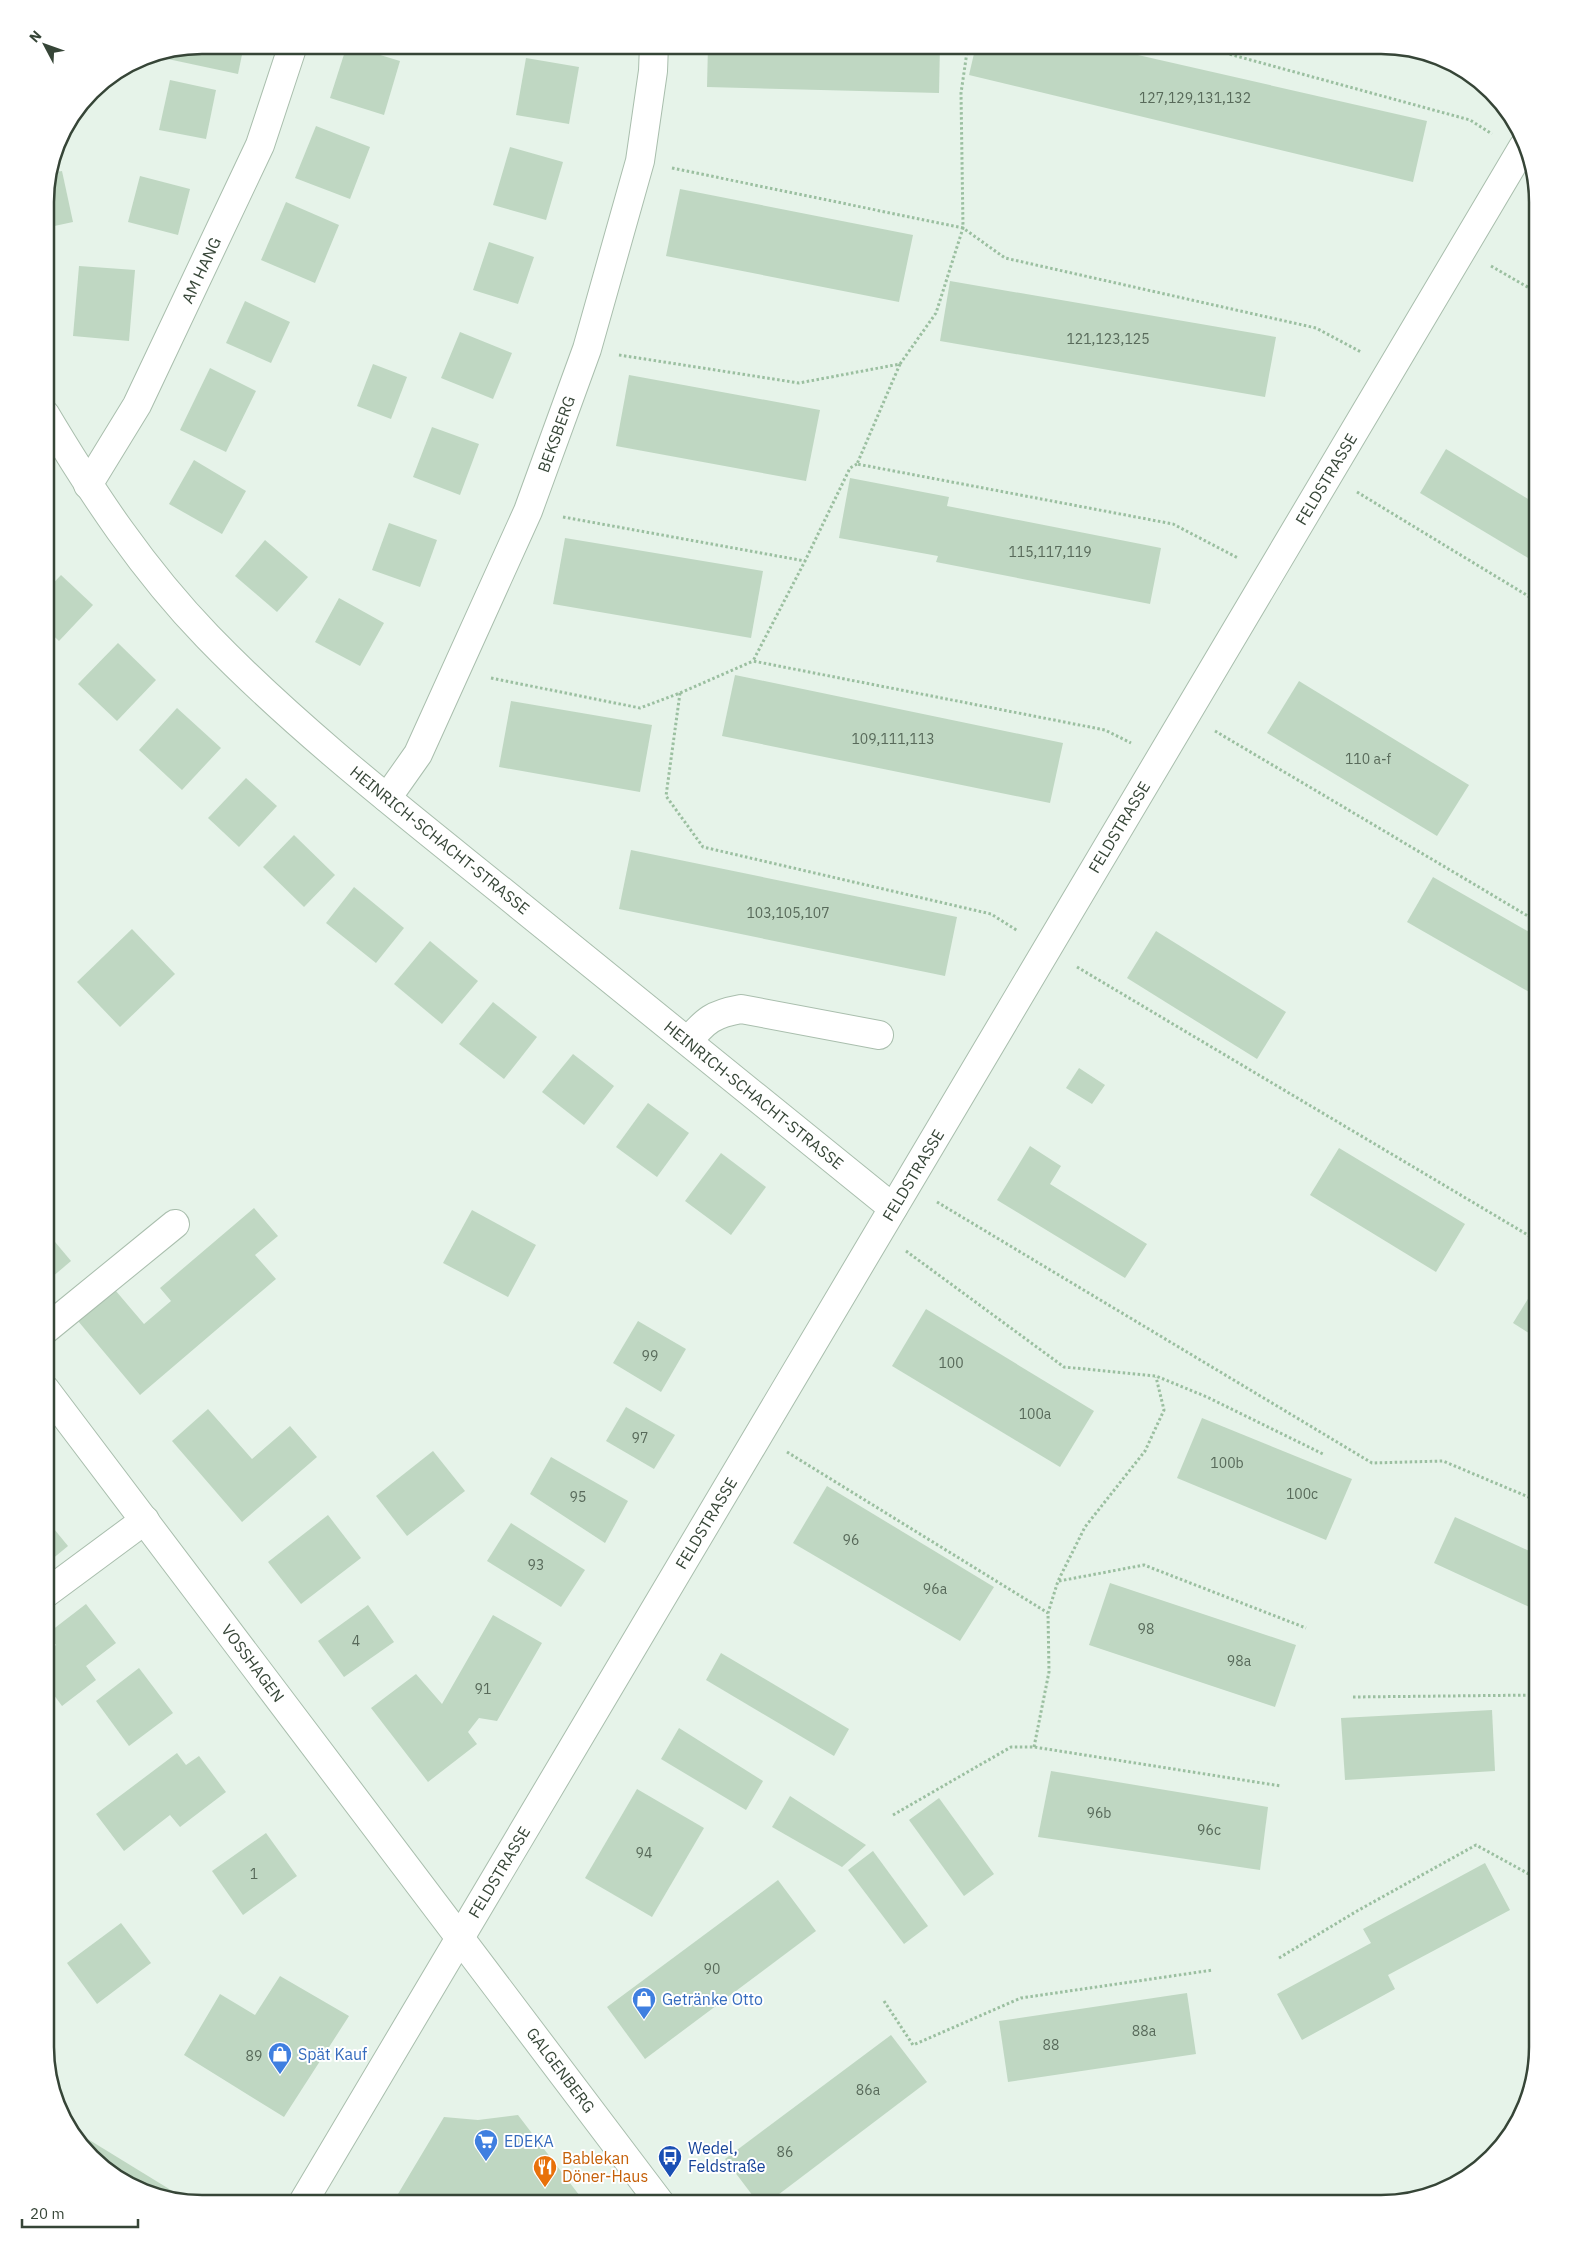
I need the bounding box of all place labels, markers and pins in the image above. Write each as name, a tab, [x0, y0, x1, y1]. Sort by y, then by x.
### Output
shop icon: Getränke Otto	[631, 1986, 657, 2020]
place label: Getränke Otto	[662, 1989, 763, 2009]
shop icon: Spät Kauf	[267, 2041, 293, 2075]
place label: Spät Kauf	[298, 2044, 367, 2064]
supermarket icon: EDEKA	[473, 2128, 499, 2162]
place label: EDEKA	[504, 2131, 554, 2151]
place label: Wedel, Feldstraße	[688, 2138, 766, 2176]
bus stop icon: Wedel, Feldstraße	[657, 2144, 683, 2178]
place label: Bablekan Döner-Haus	[562, 2148, 648, 2186]
restaurant icon: Bablekan Döner-Haus	[532, 2154, 558, 2188]

